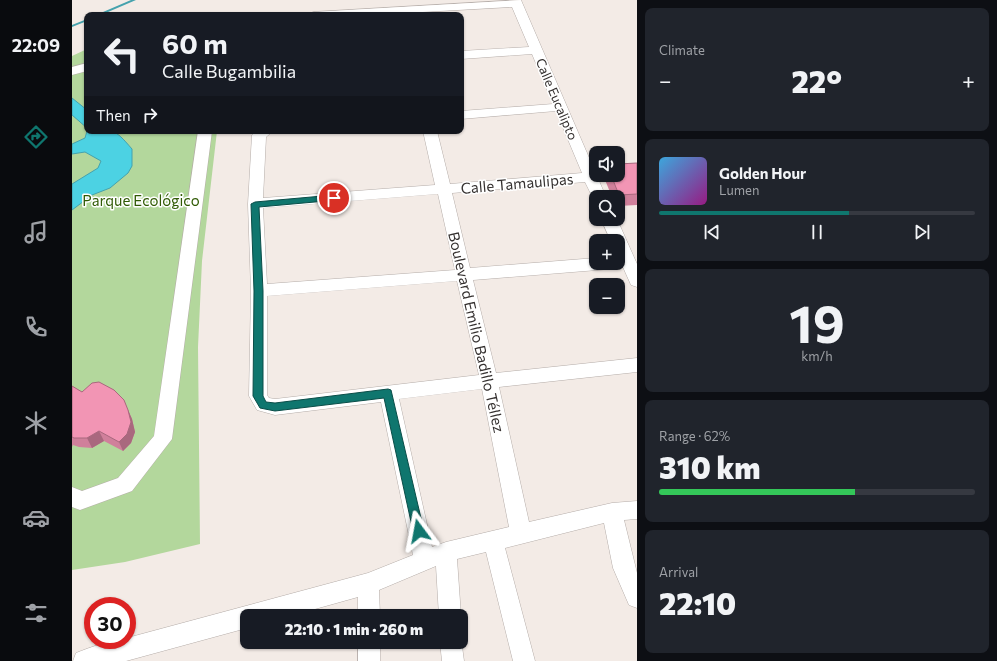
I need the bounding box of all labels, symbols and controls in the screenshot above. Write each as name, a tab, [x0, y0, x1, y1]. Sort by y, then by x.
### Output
text: 60 m	[162, 26, 228, 60]
icon: left	[96, 28, 148, 80]
text: 22:09	[12, 34, 60, 56]
text: Climate	[659, 42, 705, 58]
street label: Calle Eucalipto	[533, 56, 581, 142]
text: Calle Bugambilia	[162, 60, 296, 82]
text: 22°	[792, 62, 842, 99]
text: −	[659, 67, 672, 94]
text: +	[962, 67, 975, 94]
icon: right	[139, 104, 161, 126]
text: Then	[96, 106, 131, 124]
icon: directions	[22, 123, 50, 151]
map controls	[589, 146, 625, 314]
button: sound	[589, 146, 625, 182]
text: Golden Hour	[719, 164, 806, 182]
street label: Calle Tamaulipas	[460, 169, 574, 197]
pin	[317, 181, 351, 215]
text: Lumen	[719, 182, 759, 198]
icon: arrive	[323, 187, 345, 209]
button: search	[589, 190, 625, 226]
park label: Parque Ecológico	[82, 191, 200, 209]
icon: music	[22, 218, 50, 246]
icon: previous	[701, 221, 723, 243]
icon: pause	[806, 221, 828, 243]
icon: next	[911, 221, 933, 243]
street label: Boulevard Emilio Badillo Téllez	[445, 230, 509, 434]
button: +	[589, 234, 625, 270]
button: −	[589, 278, 625, 314]
text: 19	[789, 290, 845, 354]
icon: phone	[22, 313, 50, 341]
text: km/h	[801, 348, 833, 364]
icon: climate	[22, 409, 50, 437]
text: Range · 62%	[659, 428, 730, 444]
text: 310 km	[659, 448, 761, 485]
icon: car	[22, 504, 50, 532]
position arrow	[398, 510, 440, 552]
text: Arrival	[659, 564, 698, 580]
text: 22:10	[659, 584, 736, 621]
speed limit sign: 30	[84, 597, 136, 649]
icon: filters	[22, 599, 50, 627]
text: 22:10 · 1 min · 260 m	[285, 620, 423, 638]

